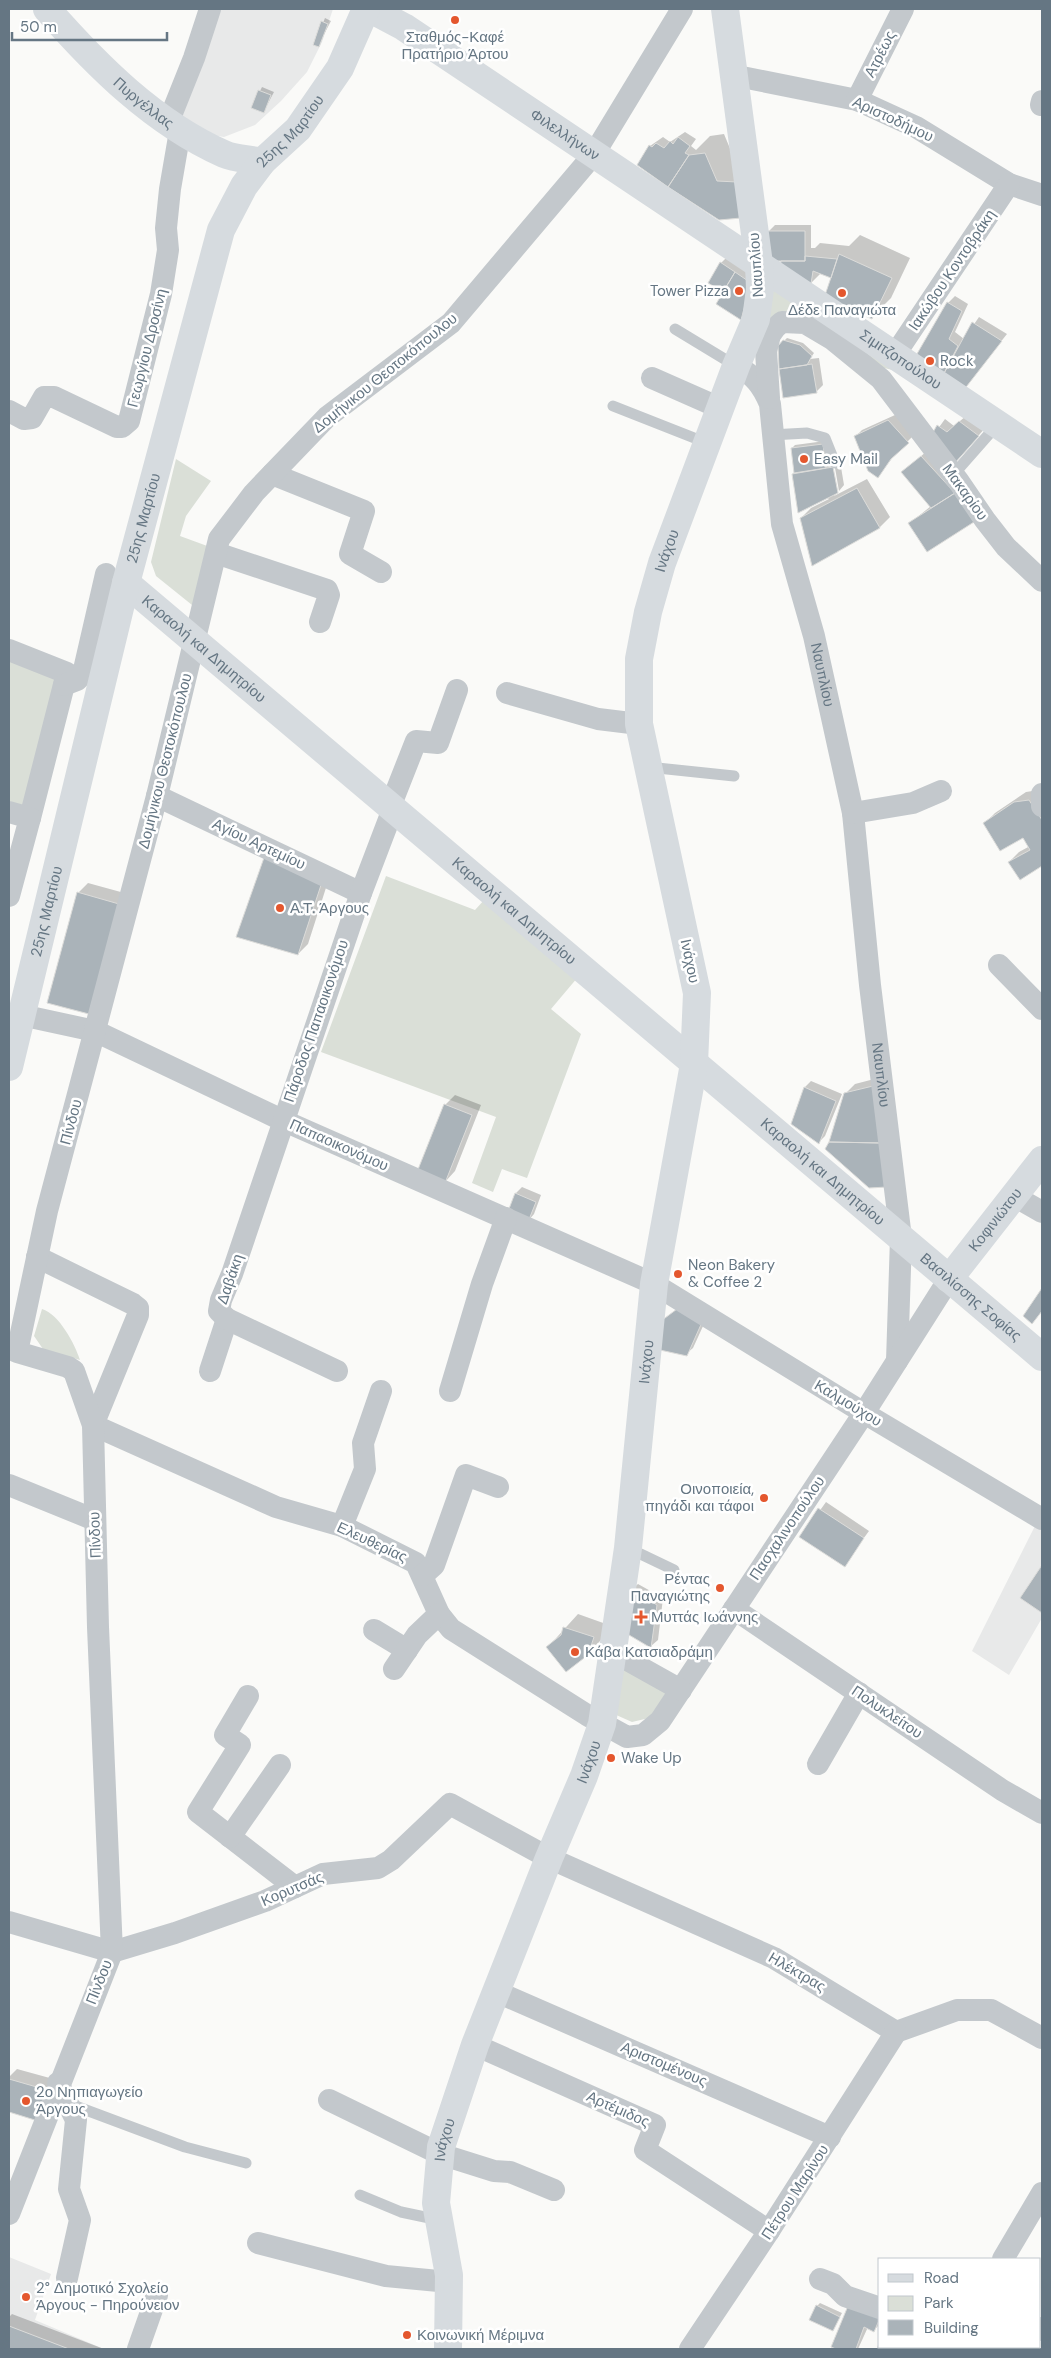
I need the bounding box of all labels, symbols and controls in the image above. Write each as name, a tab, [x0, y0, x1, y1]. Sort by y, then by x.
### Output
scale bar	[12, 10, 168, 42]
marker: Σταθμός-Καφέ Πρατήριο Άρτου	[449, 14, 461, 26]
text: 50 m	[20, 17, 57, 37]
place label: Σταθμός-Καφέ Πρατήριο Άρτου	[401, 27, 509, 64]
street label: Ατρέως	[860, 27, 900, 81]
street label: Πυργέλλας	[109, 73, 178, 133]
street label: 25ης Μαρτίου	[251, 91, 329, 172]
street label: Αριστοδήμου	[849, 92, 937, 146]
street label: Φιλελλήνων	[526, 104, 603, 165]
street label: Ιακώβου Κοντοβράκη	[904, 205, 1000, 335]
street label: Ναυπλίου	[744, 232, 768, 298]
place label: Tower Pizza	[650, 281, 729, 301]
marker: Tower Pizza	[733, 285, 745, 297]
street label: Γεωργίου Δροσίνη	[123, 286, 171, 410]
marker: Δέδε Παναγιώτα	[836, 287, 848, 299]
place label: Δέδε Παναγιώτα	[788, 300, 896, 320]
street label: Δομήνικου Θεοτοκόπουλου	[309, 308, 461, 438]
street label: Σιμιτζοπούλου	[856, 325, 945, 394]
place label: Rock	[940, 351, 974, 371]
marker: Rock	[924, 355, 936, 367]
place label: Easy Mail	[814, 449, 878, 469]
marker: Easy Mail	[798, 453, 810, 465]
street label: Μακαρίου	[938, 460, 992, 524]
street label: 25ης Μαρτίου	[122, 471, 165, 566]
street label: Ινάχου	[650, 527, 684, 575]
street label: Καραολή και Δημητρίου	[138, 591, 270, 707]
street label: Ναυπλίου	[806, 641, 839, 708]
street label: Δομήνικου Θεοτοκόπουλου	[133, 671, 197, 851]
street label: Αγίου Αρτεμίου	[209, 814, 309, 874]
street label: Καραολή και Δημητρίου	[448, 853, 580, 969]
street label: 25ης Μαρτίου	[26, 864, 67, 959]
place label: Α.Τ. Άργους	[290, 898, 369, 918]
marker: Α.Τ. Άργους	[274, 902, 286, 914]
street label: Πάροδος Παπαοικονόμου	[279, 937, 353, 1105]
street label: Ινάχου	[676, 937, 704, 985]
street label: Ναυπλίου	[867, 1041, 895, 1108]
street label: Πίνδου	[55, 1097, 87, 1147]
street label: Καραολή και Δημητρίου	[756, 1113, 889, 1230]
street label: Παπαοικονόμου	[286, 1114, 392, 1176]
street label: Κοφινιώτου	[964, 1184, 1026, 1256]
street label: Βασιλίσσης Σοφίας	[916, 1248, 1026, 1345]
street label: Δαβάκη	[212, 1251, 248, 1307]
place label: Neon Bakery & Coffee 2	[688, 1255, 776, 1292]
marker: Neon Bakery & Coffee 2	[672, 1268, 684, 1280]
street label: Ινάχου	[634, 1339, 658, 1385]
street label: Καλμούχου	[811, 1375, 885, 1431]
street label: Πασχαλινοπούλου	[745, 1472, 829, 1584]
place label: Οινοποιεία, πηγάδι και τάφοι	[645, 1479, 754, 1516]
marker: Οινοποιεία, πηγάδι και τάφοι	[758, 1492, 770, 1504]
street label: Πίνδου	[84, 1511, 106, 1559]
street label: Ελευθερίας	[334, 1517, 410, 1567]
place label: Ρέντας Παναγιώτης	[630, 1569, 710, 1606]
marker: Ρέντας Παναγιώτης	[714, 1582, 726, 1594]
place label: Μυττάς Ιωάννης	[651, 1607, 758, 1627]
marker: Μυττάς Ιωάννης	[635, 1611, 647, 1623]
place label: Κάβα Κατσιαδράμη	[585, 1642, 713, 1662]
marker: Κάβα Κατσιαδράμη	[569, 1646, 581, 1658]
street label: Πολυκλείτου	[848, 1681, 926, 1743]
street label: Ινάχου	[572, 1738, 606, 1787]
place label: Wake Up	[621, 1748, 682, 1768]
marker: Wake Up	[605, 1752, 617, 1764]
street label: Κορυτσάς	[258, 1867, 326, 1911]
street label: Ηλέκτρας	[765, 1948, 829, 1996]
street label: Πίνδου	[81, 1957, 117, 2007]
street label: Αριστομένους	[618, 2037, 710, 2091]
place label: 2ο Νηπιαγωγείο Άργους	[36, 2082, 143, 2119]
street label: Αρτέμιδος	[583, 2086, 653, 2132]
marker: 2ο Νηπιαγωγείο Άργους	[20, 2095, 32, 2107]
street label: Ινάχου	[430, 2116, 460, 2162]
street label: Πέτρου Μαρίνου	[757, 2141, 833, 2243]
legend	[878, 2258, 1041, 2348]
text: Road	[924, 2268, 959, 2288]
place label: 2° Δημοτικό Σχολείο Άργους - Πηρούνειον	[36, 2278, 180, 2315]
marker: 2° Δημοτικό Σχολείο Άργους - Πηρούνειον	[20, 2291, 32, 2303]
text: Park	[924, 2293, 954, 2313]
text: Building	[924, 2318, 979, 2338]
place label: Κοινωνική Μέριμνα	[417, 2325, 545, 2345]
marker: Κοινωνική Μέριμνα	[401, 2329, 413, 2341]

